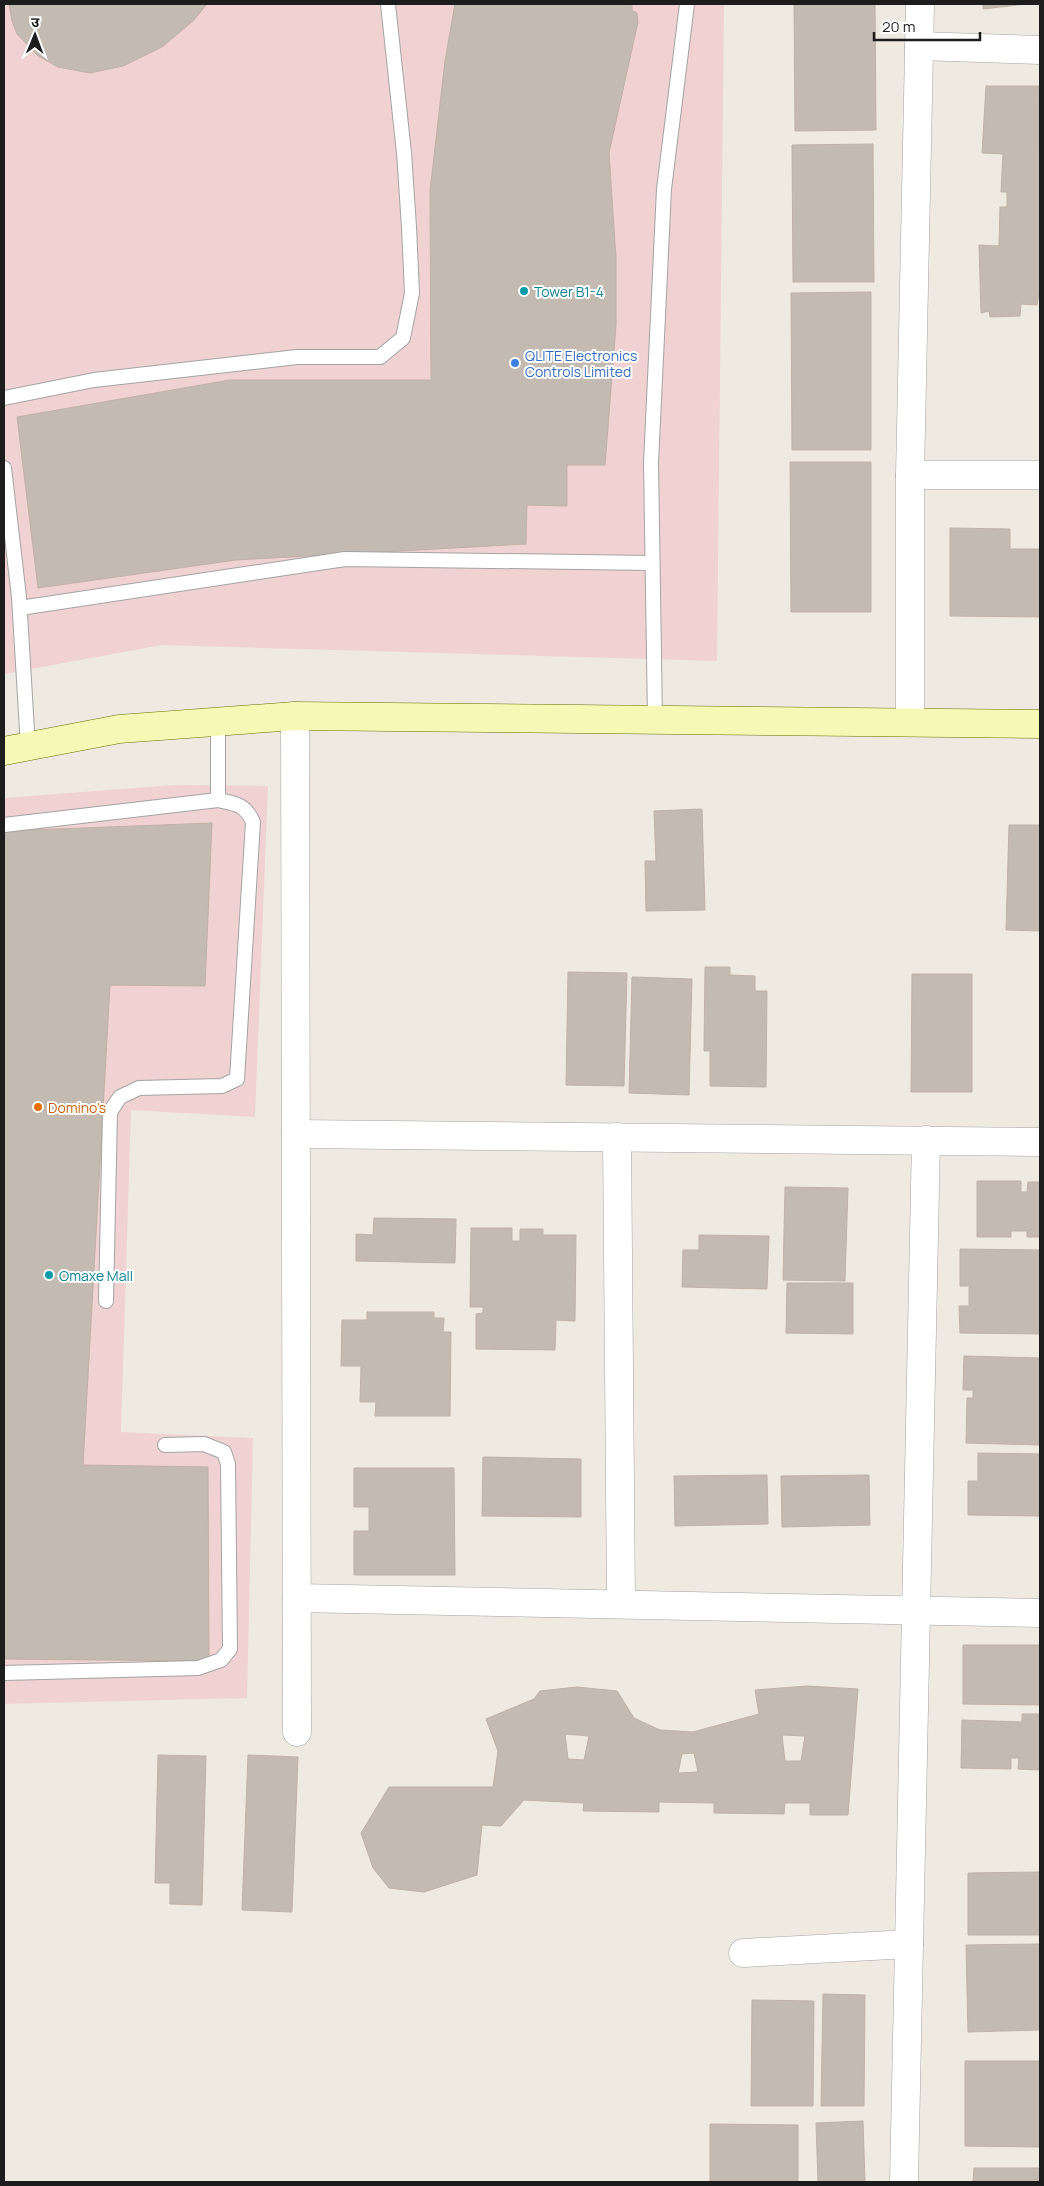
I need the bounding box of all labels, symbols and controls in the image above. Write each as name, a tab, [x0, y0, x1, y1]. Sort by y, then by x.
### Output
north arrow	[10, 10, 60, 60]
scale bar	[874, 10, 980, 42]
text: उ	[31, 12, 40, 31]
text: 20 m	[882, 16, 915, 37]
place label: Tower B1-4	[534, 282, 604, 301]
marker: Tower B1-4	[518, 285, 530, 297]
place label: QLITE Electronics Controls Limited	[525, 346, 637, 381]
marker: QLITE Electronics Controls Limited	[509, 357, 521, 369]
place label: Domino's	[48, 1098, 106, 1117]
marker: Domino's	[32, 1101, 44, 1113]
place label: Omaxe Mall	[59, 1266, 133, 1285]
marker: Omaxe Mall	[43, 1269, 55, 1281]

